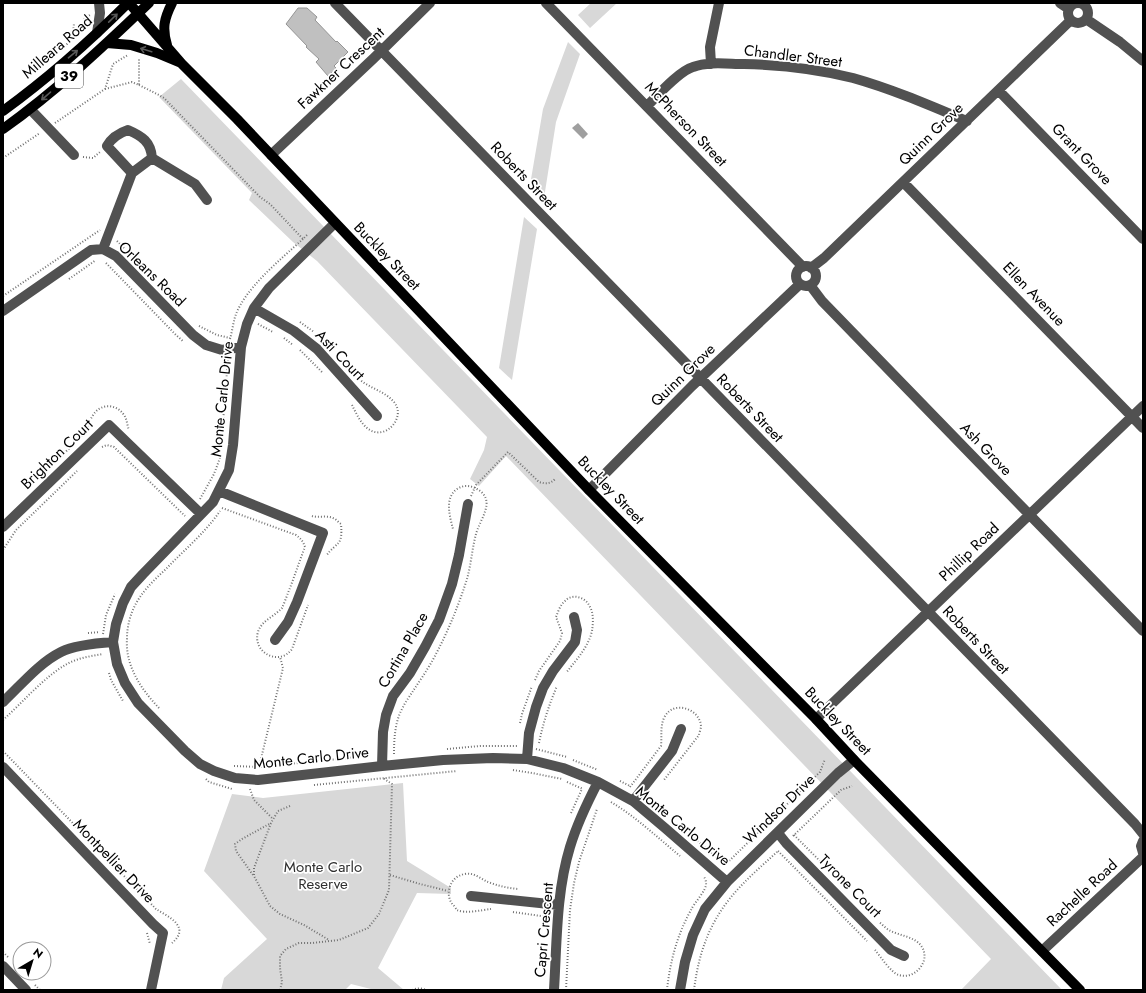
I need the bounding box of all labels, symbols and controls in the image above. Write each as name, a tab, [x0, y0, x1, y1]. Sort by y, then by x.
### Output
street label: Milleara Road	[17, 10, 97, 84]
one-way arrow	[108, 13, 118, 23]
street label: Fawkner Crescent	[293, 22, 390, 114]
street label: Chandler Street	[743, 39, 844, 73]
one-way arrow	[140, 46, 153, 53]
one-way arrow	[68, 49, 78, 58]
road number: 39	[55, 64, 83, 88]
street label: McPherson Street	[640, 77, 733, 172]
one-way arrow	[41, 92, 51, 101]
street label: Quinn Grove	[894, 97, 969, 171]
street label: Grant Grove	[1047, 118, 1117, 190]
street label: Roberts Street	[486, 137, 563, 216]
street label: Buckley Street	[349, 217, 426, 296]
street label: Orleans Road	[113, 236, 191, 312]
street label: Ellen Avenue	[998, 257, 1071, 331]
street label: Asti Court	[310, 325, 370, 386]
street label: Quinn Grove	[646, 338, 721, 412]
street label: Monte Carlo Drive	[205, 340, 239, 458]
street label: Roberts Street	[712, 369, 789, 448]
street label: Brighton Court	[16, 413, 98, 494]
street label: Ash Grove	[955, 417, 1017, 481]
street label: Buckley Street	[573, 451, 650, 530]
street label: Phillip Road	[934, 518, 1004, 586]
street label: Roberts Street	[938, 601, 1015, 680]
street label: Cortina Place	[372, 608, 434, 692]
street label: Buckley Street	[800, 682, 877, 761]
street label: Monte Carlo Drive	[252, 741, 370, 775]
street label: Windsor Drive	[738, 769, 820, 849]
street label: Monte Carlo Drive	[631, 781, 735, 871]
street label: Montpellier Drive	[68, 814, 160, 908]
street label: Tyrone Court	[813, 849, 887, 923]
street label: Rachelle Road	[1042, 854, 1122, 932]
park label: Monte Carlo Reserve	[284, 856, 362, 895]
street label: Capri Crescent	[529, 881, 559, 978]
north arrow	[12, 941, 52, 981]
text: N	[30, 944, 47, 962]

